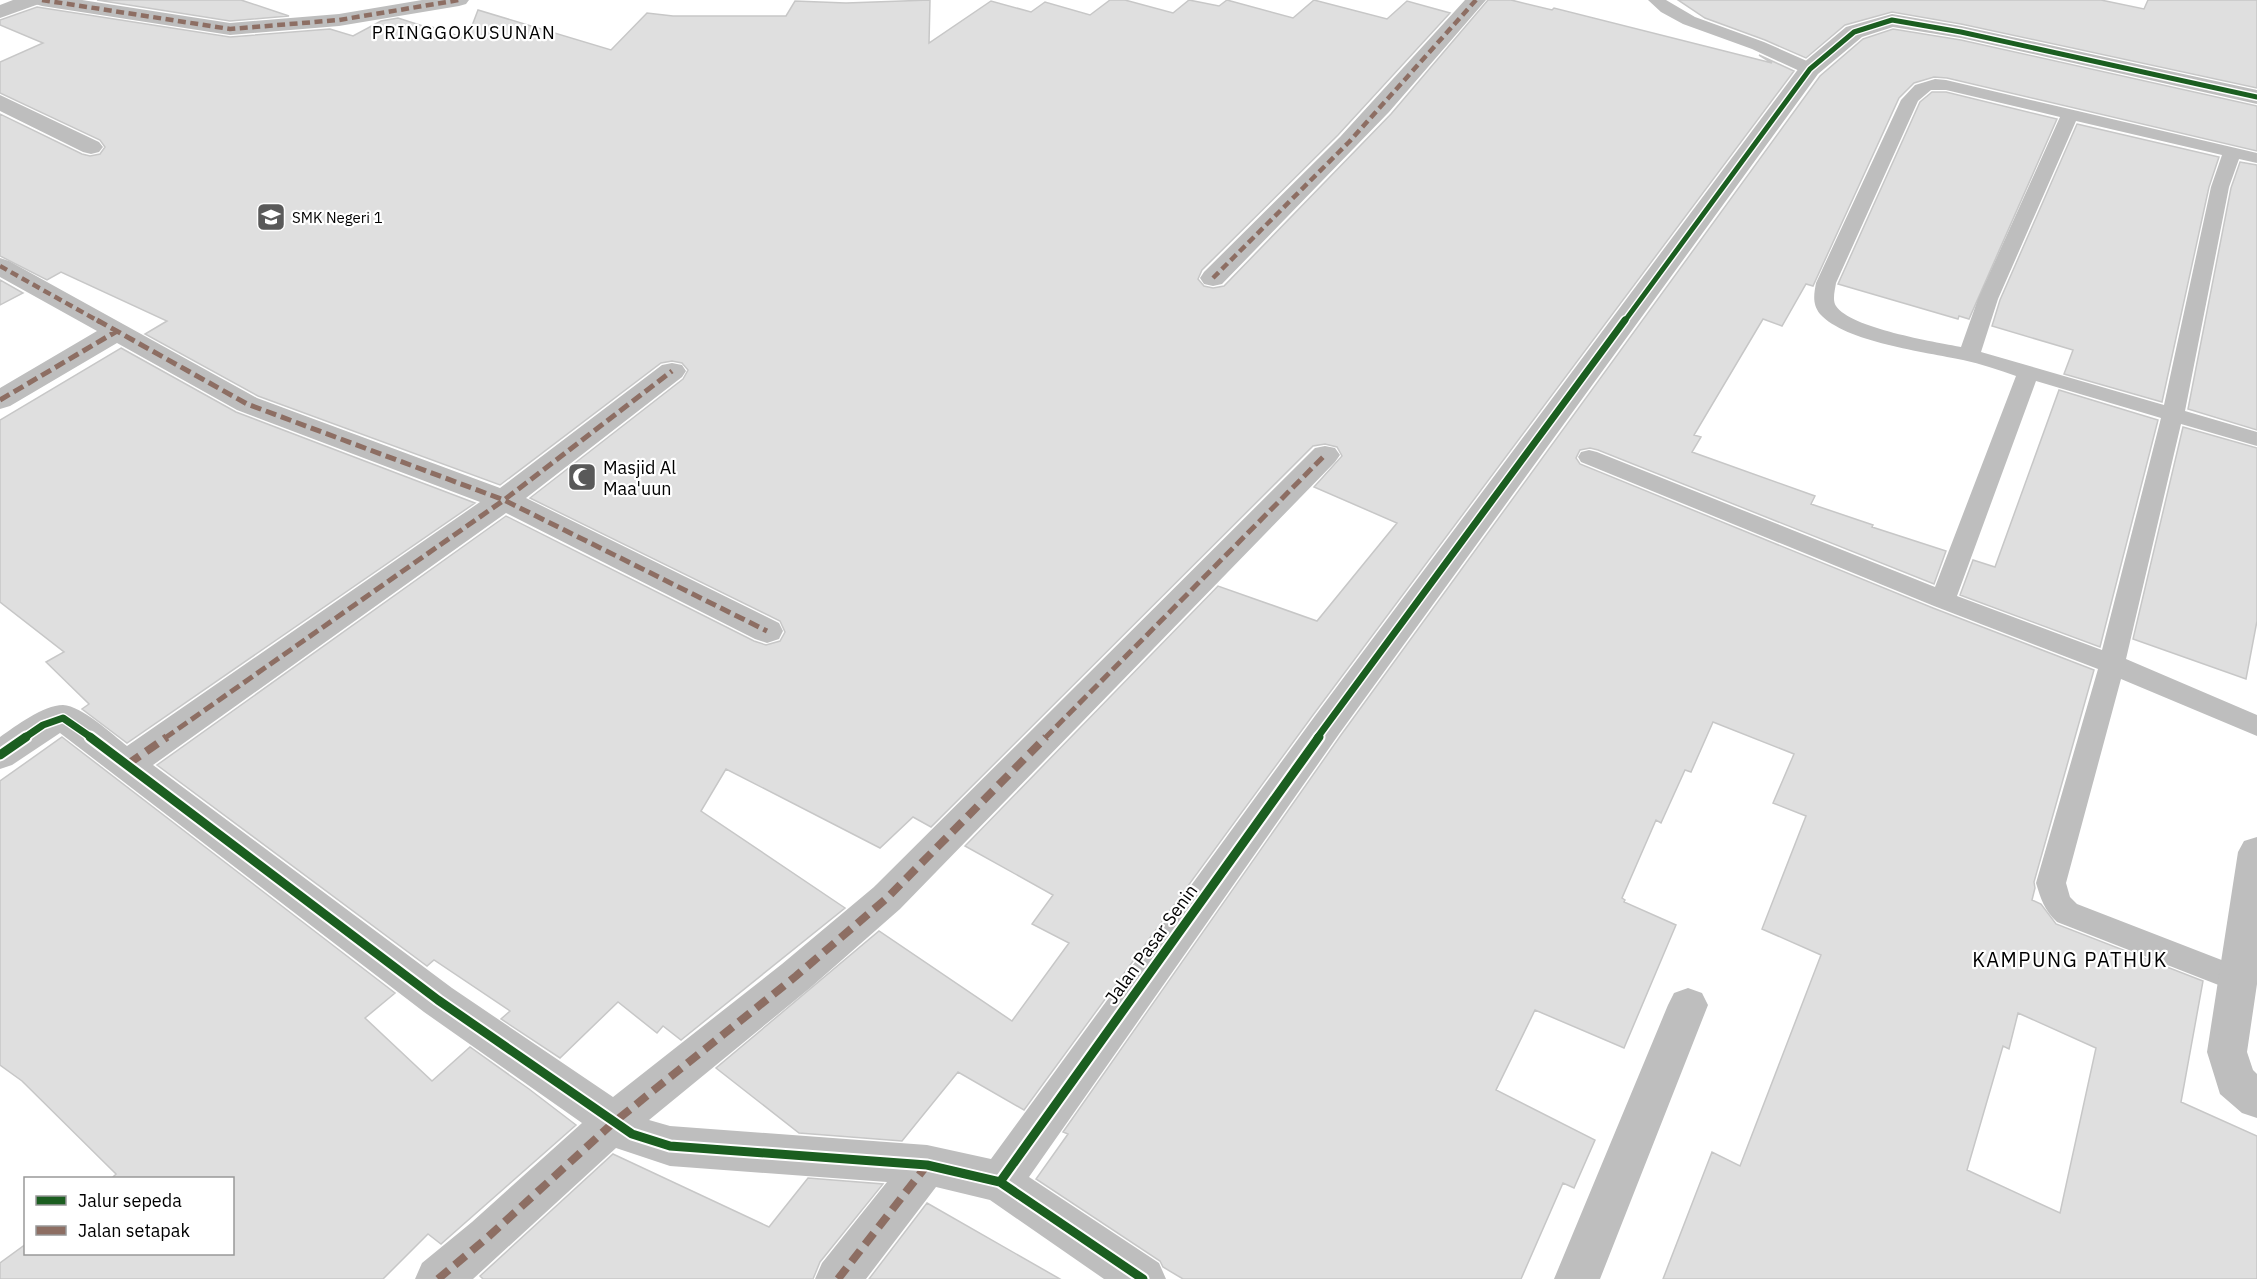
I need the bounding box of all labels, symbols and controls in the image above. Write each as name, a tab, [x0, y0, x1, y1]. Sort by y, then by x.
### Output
district label: PRINGGOKUSUNAN	[372, 21, 556, 44]
school or university icon: SMK Negeri 1	[255, 201, 287, 233]
place label: SMK Negeri 1	[292, 208, 383, 227]
place label: Masjid Al Maa'uun	[603, 456, 676, 500]
mosque icon: Masjid Al Maa'uun	[566, 461, 598, 493]
street label: Jalan Pasar Senin	[1100, 880, 1202, 1008]
district label: KAMPUNG PATHUK	[1972, 946, 2168, 973]
legend	[24, 1177, 234, 1255]
text: Jalur sepeda	[78, 1189, 182, 1212]
text: Jalan setapak	[78, 1219, 190, 1242]

